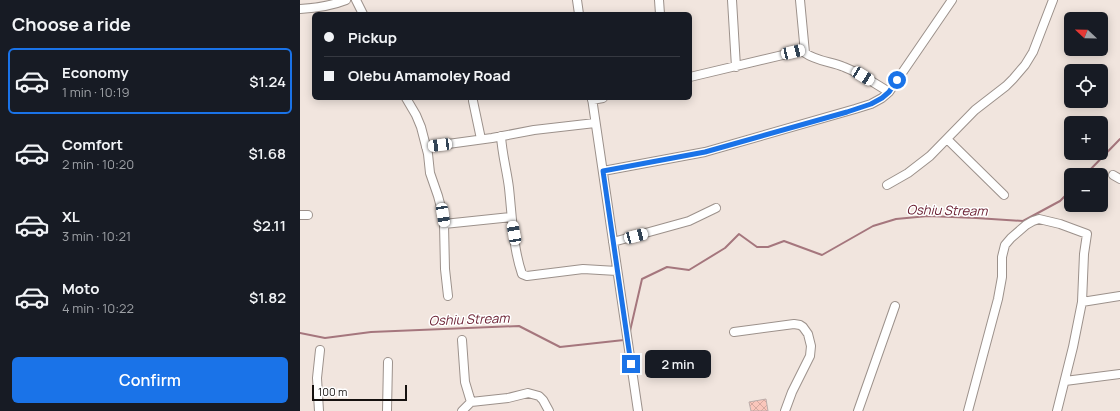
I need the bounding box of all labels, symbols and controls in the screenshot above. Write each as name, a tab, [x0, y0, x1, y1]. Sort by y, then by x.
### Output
text: Choose a ride	[12, 12, 131, 36]
north arrow	[1064, 12, 1108, 56]
map controls	[1064, 12, 1108, 212]
text: Pickup	[348, 27, 397, 48]
car	[780, 43, 806, 61]
text: Economy	[62, 62, 129, 83]
icon: car	[14, 63, 50, 99]
button: locate	[1064, 64, 1108, 108]
text: Olebu Amamoley Road	[348, 65, 510, 86]
car	[850, 65, 876, 87]
text: $1.24	[249, 71, 286, 92]
route start	[888, 71, 906, 89]
text: 1 min · 10:19	[62, 83, 130, 101]
button: +	[1064, 116, 1108, 160]
text: Comfort	[62, 134, 123, 155]
icon: car	[14, 135, 50, 171]
car	[427, 138, 453, 152]
text: $1.68	[248, 143, 286, 164]
text: 2 min · 10:20	[62, 155, 134, 173]
button: −	[1064, 168, 1108, 212]
water label: Oshiu Stream	[906, 200, 989, 220]
car	[435, 202, 451, 228]
text: XL	[62, 206, 80, 227]
icon: car	[14, 207, 50, 243]
text: $2.11	[253, 215, 286, 236]
car	[506, 220, 522, 246]
text: 3 min · 10:21	[62, 227, 131, 245]
car	[623, 227, 649, 245]
text: Moto	[62, 278, 99, 299]
icon: car	[14, 279, 50, 315]
text: $1.82	[249, 287, 286, 308]
text: 4 min · 10:22	[62, 299, 134, 317]
water label: Oshiu Stream	[428, 309, 511, 329]
callout: 2 min	[645, 350, 711, 378]
route end	[622, 355, 640, 373]
text: 2 min	[661, 355, 695, 373]
button: Confirm	[12, 357, 288, 403]
scale bar	[312, 383, 407, 402]
text: 100 m	[318, 384, 347, 399]

